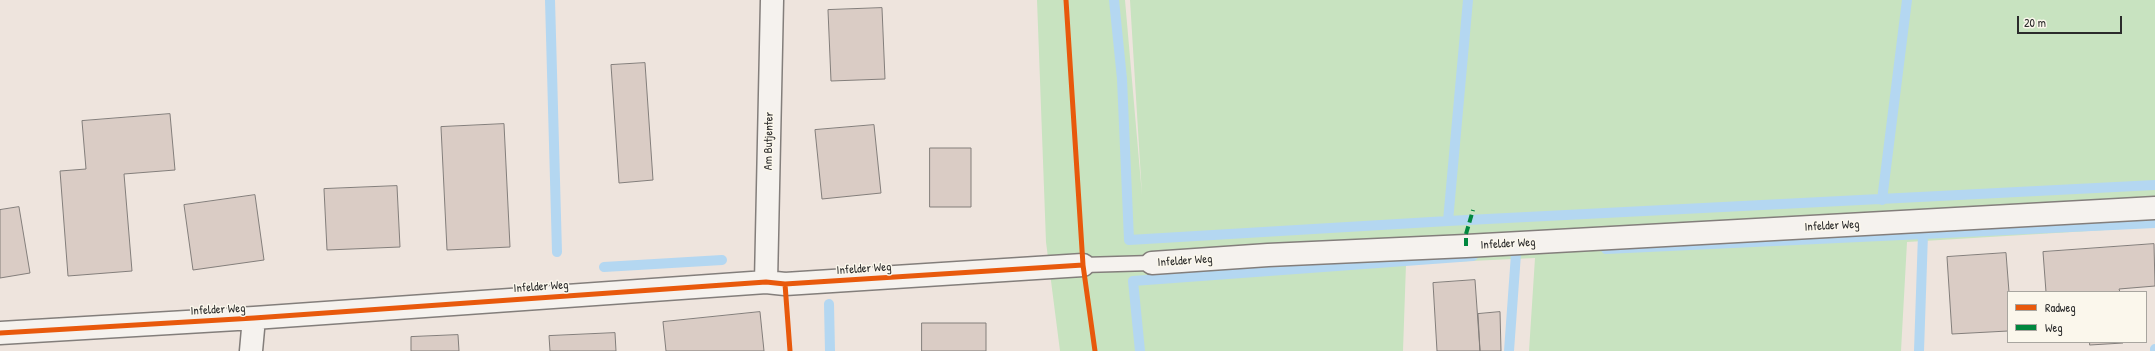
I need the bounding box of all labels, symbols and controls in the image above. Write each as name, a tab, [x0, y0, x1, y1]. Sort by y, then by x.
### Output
scale bar	[2019, 8, 2124, 34]
text: 20 m	[2024, 14, 2046, 31]
street label: Am Butjenter	[761, 112, 777, 170]
street label: Infelder Weg	[1804, 217, 1860, 235]
street label: Infelder Weg	[1480, 235, 1536, 253]
street label: Infelder Weg	[1157, 252, 1213, 270]
street label: Infelder Weg	[836, 260, 892, 278]
street label: Infelder Weg	[513, 278, 569, 296]
legend	[2007, 291, 2147, 343]
text: Radweg	[2045, 299, 2076, 316]
street label: Infelder Weg	[190, 301, 246, 319]
text: Weg	[2045, 319, 2063, 336]

